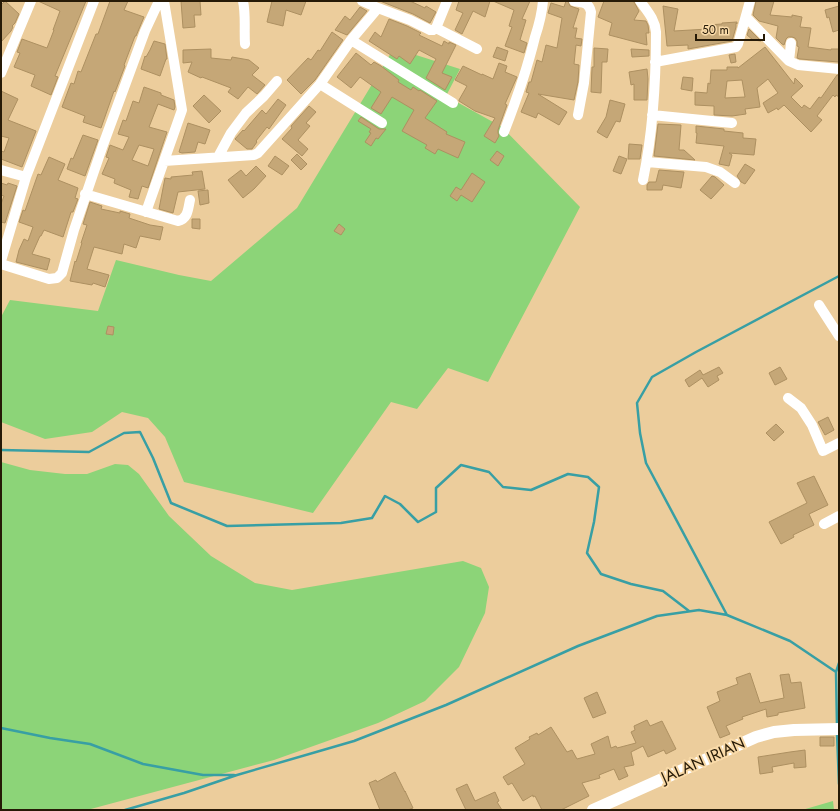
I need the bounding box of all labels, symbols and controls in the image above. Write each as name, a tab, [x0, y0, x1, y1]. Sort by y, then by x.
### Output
scale bar	[696, 16, 764, 42]
text: 50 m	[702, 21, 729, 39]
street label: JALAN IRIAN	[656, 731, 749, 790]

